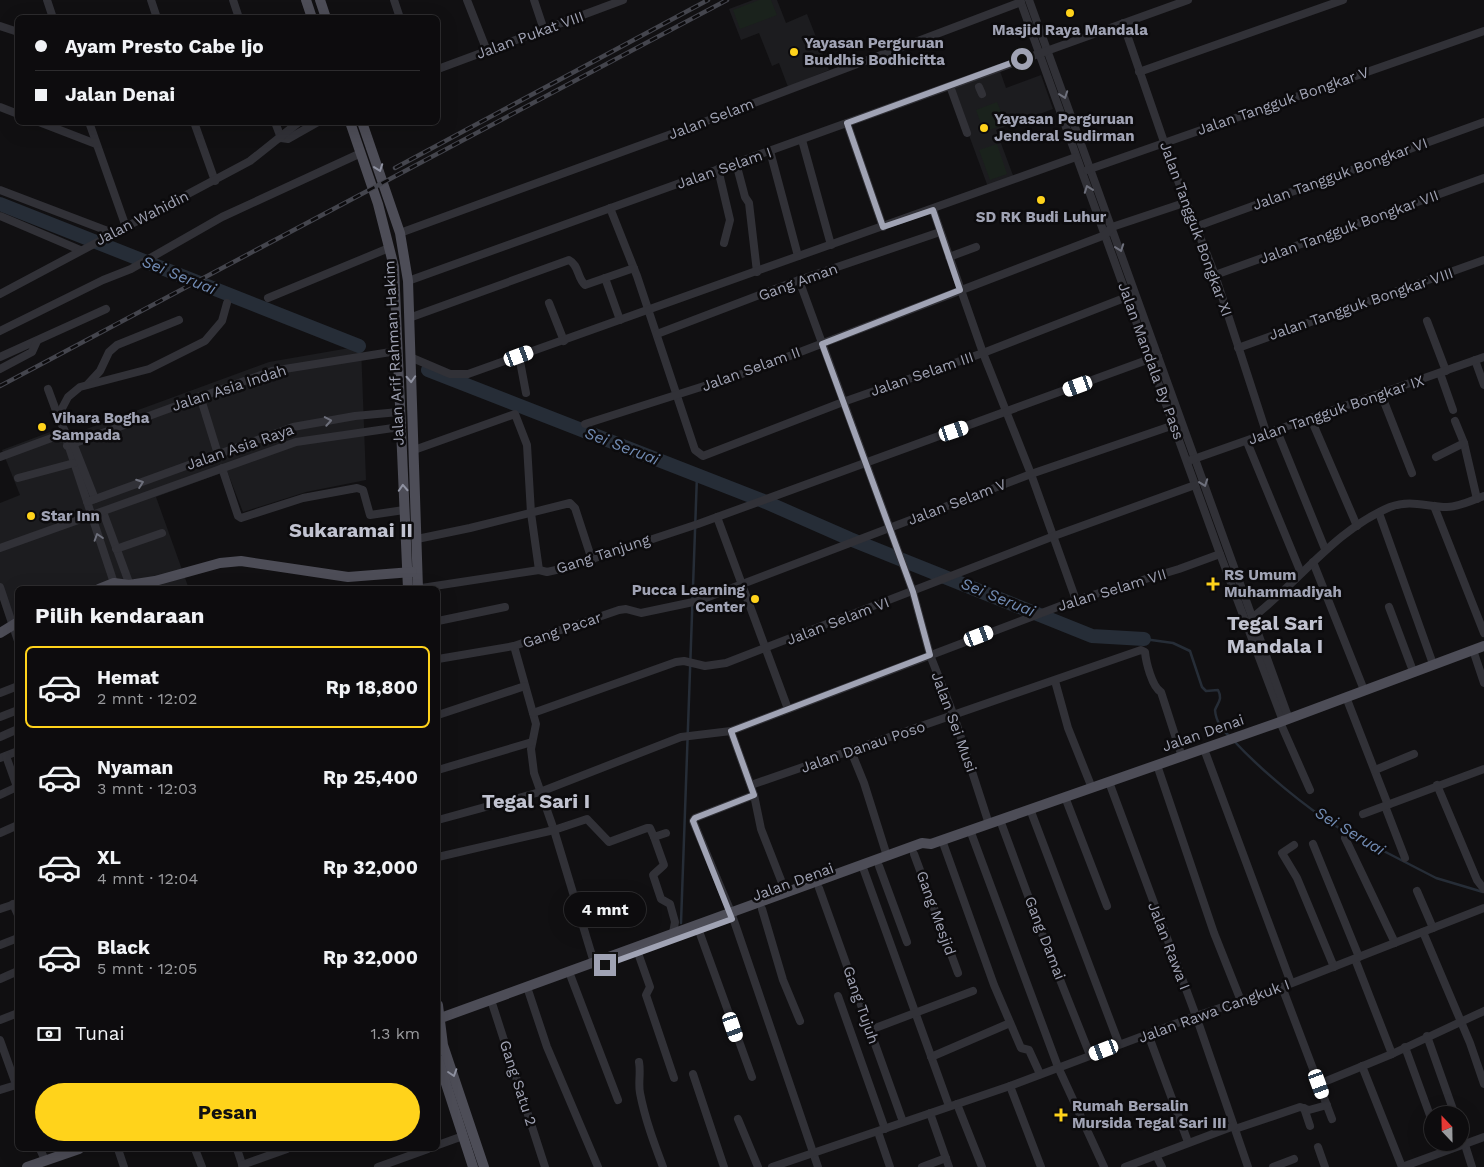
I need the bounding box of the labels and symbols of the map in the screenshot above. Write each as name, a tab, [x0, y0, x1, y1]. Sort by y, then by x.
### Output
street label: Jalan Pukat VIII	[474, 7, 586, 63]
marker: Masjid Raya Mandala	[1064, 7, 1076, 19]
place label: Masjid Raya Mandala	[992, 21, 1148, 39]
place label: Yayasan Perguruan Buddhis Bodhicitta	[804, 34, 945, 69]
marker: Yayasan Perguruan Buddhis Bodhicitta	[788, 46, 800, 58]
route start	[1011, 48, 1033, 70]
street label: Jalan Tangguk Bongkar V	[1195, 63, 1372, 139]
one-way arrow	[1058, 90, 1068, 99]
street label: Jalan Selam	[666, 94, 756, 144]
place label: Yayasan Perguruan Jenderal Sudirman	[994, 110, 1135, 145]
marker: Yayasan Perguruan Jenderal Sudirman	[978, 122, 990, 134]
street label: Jalan Tangguk Bongkar VI	[1250, 134, 1430, 214]
street label: Jalan Tangguk Bongkar XI	[1156, 139, 1236, 319]
street label: Jalan Selam I	[674, 143, 774, 193]
one-way arrow	[373, 164, 383, 172]
one-way arrow	[1084, 185, 1094, 194]
street label: Jalan Tangguk Bongkar VII	[1257, 186, 1441, 268]
street label: Jalan Wahidin	[92, 187, 192, 249]
marker: SD RK Budi Luhur	[1035, 194, 1047, 206]
place label: SD RK Budi Luhur	[976, 208, 1107, 226]
one-way arrow	[1114, 243, 1124, 252]
water label: Sei Seruai	[139, 252, 220, 299]
street label: Gang Aman	[756, 259, 840, 305]
street label: Jalan Arif Rahman Hakim	[380, 260, 408, 446]
street label: Jalan Tangguk Bongkar VIII	[1266, 264, 1456, 344]
street label: Jalan Mandala By Pass	[1114, 280, 1188, 442]
street label: Jalan Selam II	[699, 343, 803, 395]
car	[502, 344, 535, 368]
street label: Jalan Selam III	[868, 348, 976, 400]
street label: Jalan Asia Indah	[169, 361, 289, 415]
street label: Jalan Tangguk Bongkar IX	[1246, 371, 1426, 449]
car	[1061, 374, 1094, 398]
one-way arrow	[405, 376, 416, 384]
place label: Vihara Bogha Sampada	[52, 409, 150, 444]
one-way arrow	[323, 416, 332, 427]
car	[937, 419, 970, 443]
street label: Jalan Asia Raya	[184, 420, 297, 474]
marker: Vihara Bogha Sampada	[36, 421, 48, 433]
water label: Sei Seruai	[582, 423, 663, 469]
street label: Jalan Selam V	[905, 475, 1009, 529]
one-way arrow	[1198, 478, 1208, 487]
one-way arrow	[136, 479, 144, 489]
one-way arrow	[397, 483, 408, 491]
place label: Star Inn	[41, 507, 100, 525]
marker: Star Inn	[25, 510, 37, 522]
district label: Sukaramai II	[289, 518, 413, 542]
street label: Gang Tanjung	[554, 530, 652, 578]
one-way arrow	[94, 533, 104, 542]
street label: Jalan Selam VII	[1055, 565, 1169, 615]
place label: RS Umum Muhammadiyah	[1224, 566, 1342, 601]
water label: Sei Seruai	[958, 574, 1039, 621]
marker: RS Umum Muhammadiyah	[1206, 577, 1220, 591]
place label: Pucca Learning Center	[632, 581, 746, 616]
marker: Pucca Learning Center	[749, 593, 761, 605]
street label: Jalan Selam VI	[784, 593, 892, 649]
street label: Gang Pacar	[520, 608, 604, 652]
district label: Tegal Sari Mandala I	[1227, 611, 1323, 658]
car	[962, 624, 995, 648]
street label: Jalan Sei Musi	[928, 669, 980, 775]
street label: Jalan Denai	[1160, 711, 1246, 755]
street label: Jalan Danau Poso	[798, 717, 928, 777]
district label: Tegal Sari I	[482, 789, 590, 813]
water label: Sei Seruai	[1312, 803, 1389, 860]
street label: Jalan Denai	[750, 859, 836, 905]
street label: Gang Mesjid	[912, 868, 960, 958]
callout: 4 mnt	[564, 892, 646, 928]
street label: Gang Damai	[1021, 894, 1069, 982]
street label: Jalan Rawa I	[1144, 900, 1194, 992]
route end	[594, 954, 616, 976]
street label: Gang Tujuh	[839, 964, 883, 1046]
street label: Jalan Rawa Cangkuk I	[1136, 975, 1292, 1047]
car	[721, 1010, 744, 1044]
street label: Gang Satu 2	[496, 1038, 540, 1128]
car	[1087, 1038, 1120, 1062]
car	[1306, 1067, 1331, 1101]
one-way arrow	[447, 1068, 457, 1076]
place label: Rumah Bersalin Mursida Tegal Sari III	[1072, 1097, 1226, 1132]
north arrow	[1424, 1106, 1469, 1151]
marker: Rumah Bersalin Mursida Tegal Sari III	[1054, 1108, 1068, 1122]

